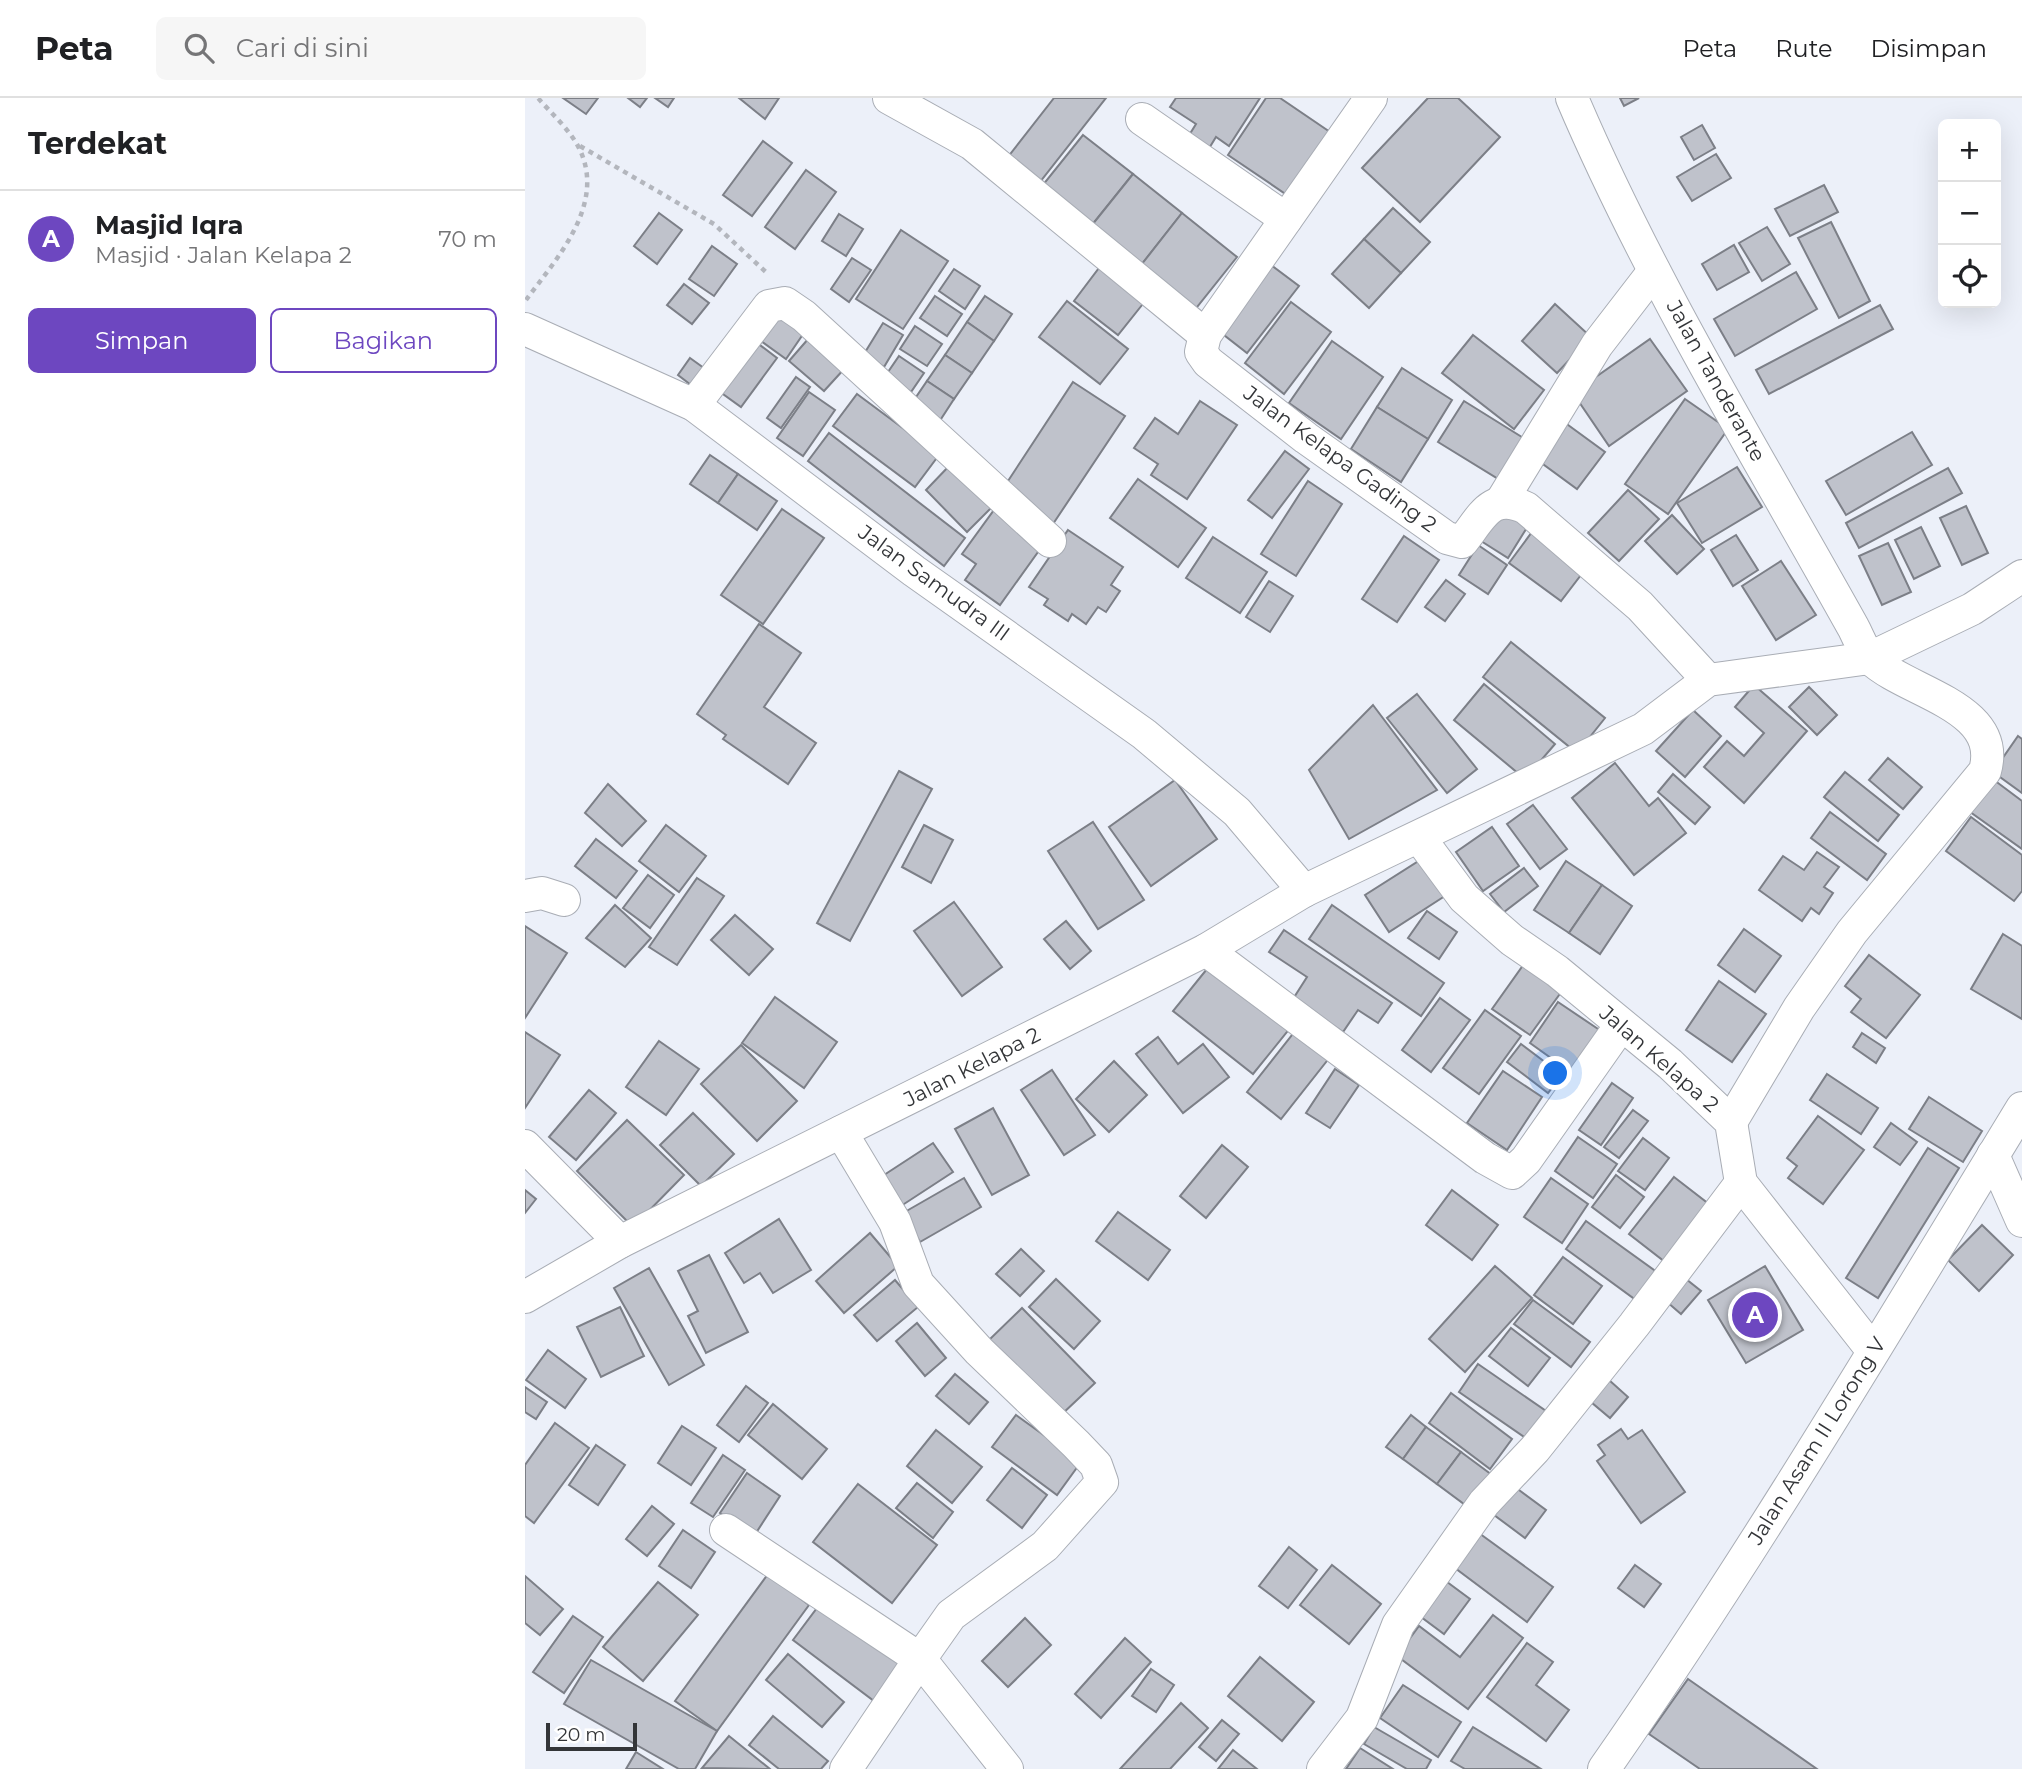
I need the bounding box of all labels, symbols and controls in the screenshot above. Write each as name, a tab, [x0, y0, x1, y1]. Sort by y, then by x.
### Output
search box	[156, 17, 646, 80]
text: Peta	[35, 28, 114, 68]
icon: search	[180, 29, 218, 67]
text: Cari di sini	[236, 32, 369, 64]
text: Peta	[1682, 34, 1737, 63]
text: Rute	[1775, 34, 1833, 63]
text: Disimpan	[1871, 34, 1987, 63]
map controls	[1938, 119, 2001, 308]
button: +	[1938, 119, 2001, 182]
text: Terdekat	[28, 125, 167, 162]
button: −	[1938, 182, 2001, 245]
text: Masjid Iqra	[95, 209, 244, 241]
text: A	[42, 225, 60, 253]
text: 70 m	[438, 225, 497, 253]
text: Masjid · Jalan Kelapa 2	[95, 241, 352, 269]
button: locate	[1938, 245, 2001, 308]
street label: Jalan Tanderante	[1661, 295, 1771, 466]
button: Simpan	[28, 308, 256, 373]
button: Bagikan	[270, 308, 497, 373]
street label: Jalan Kelapa Gading 2	[1238, 380, 1442, 537]
street label: Jalan Samudra III	[853, 519, 1015, 646]
street label: Jalan Kelapa 2	[1594, 999, 1724, 1117]
street label: Jalan Kelapa 2	[898, 1021, 1044, 1112]
your location	[1538, 1056, 1572, 1090]
pin: A	[1732, 1289, 1778, 1341]
street label: Jalan Asam II Lorong V	[1742, 1332, 1891, 1550]
scale bar	[546, 1720, 637, 1752]
text: 20 m	[557, 1723, 605, 1746]

